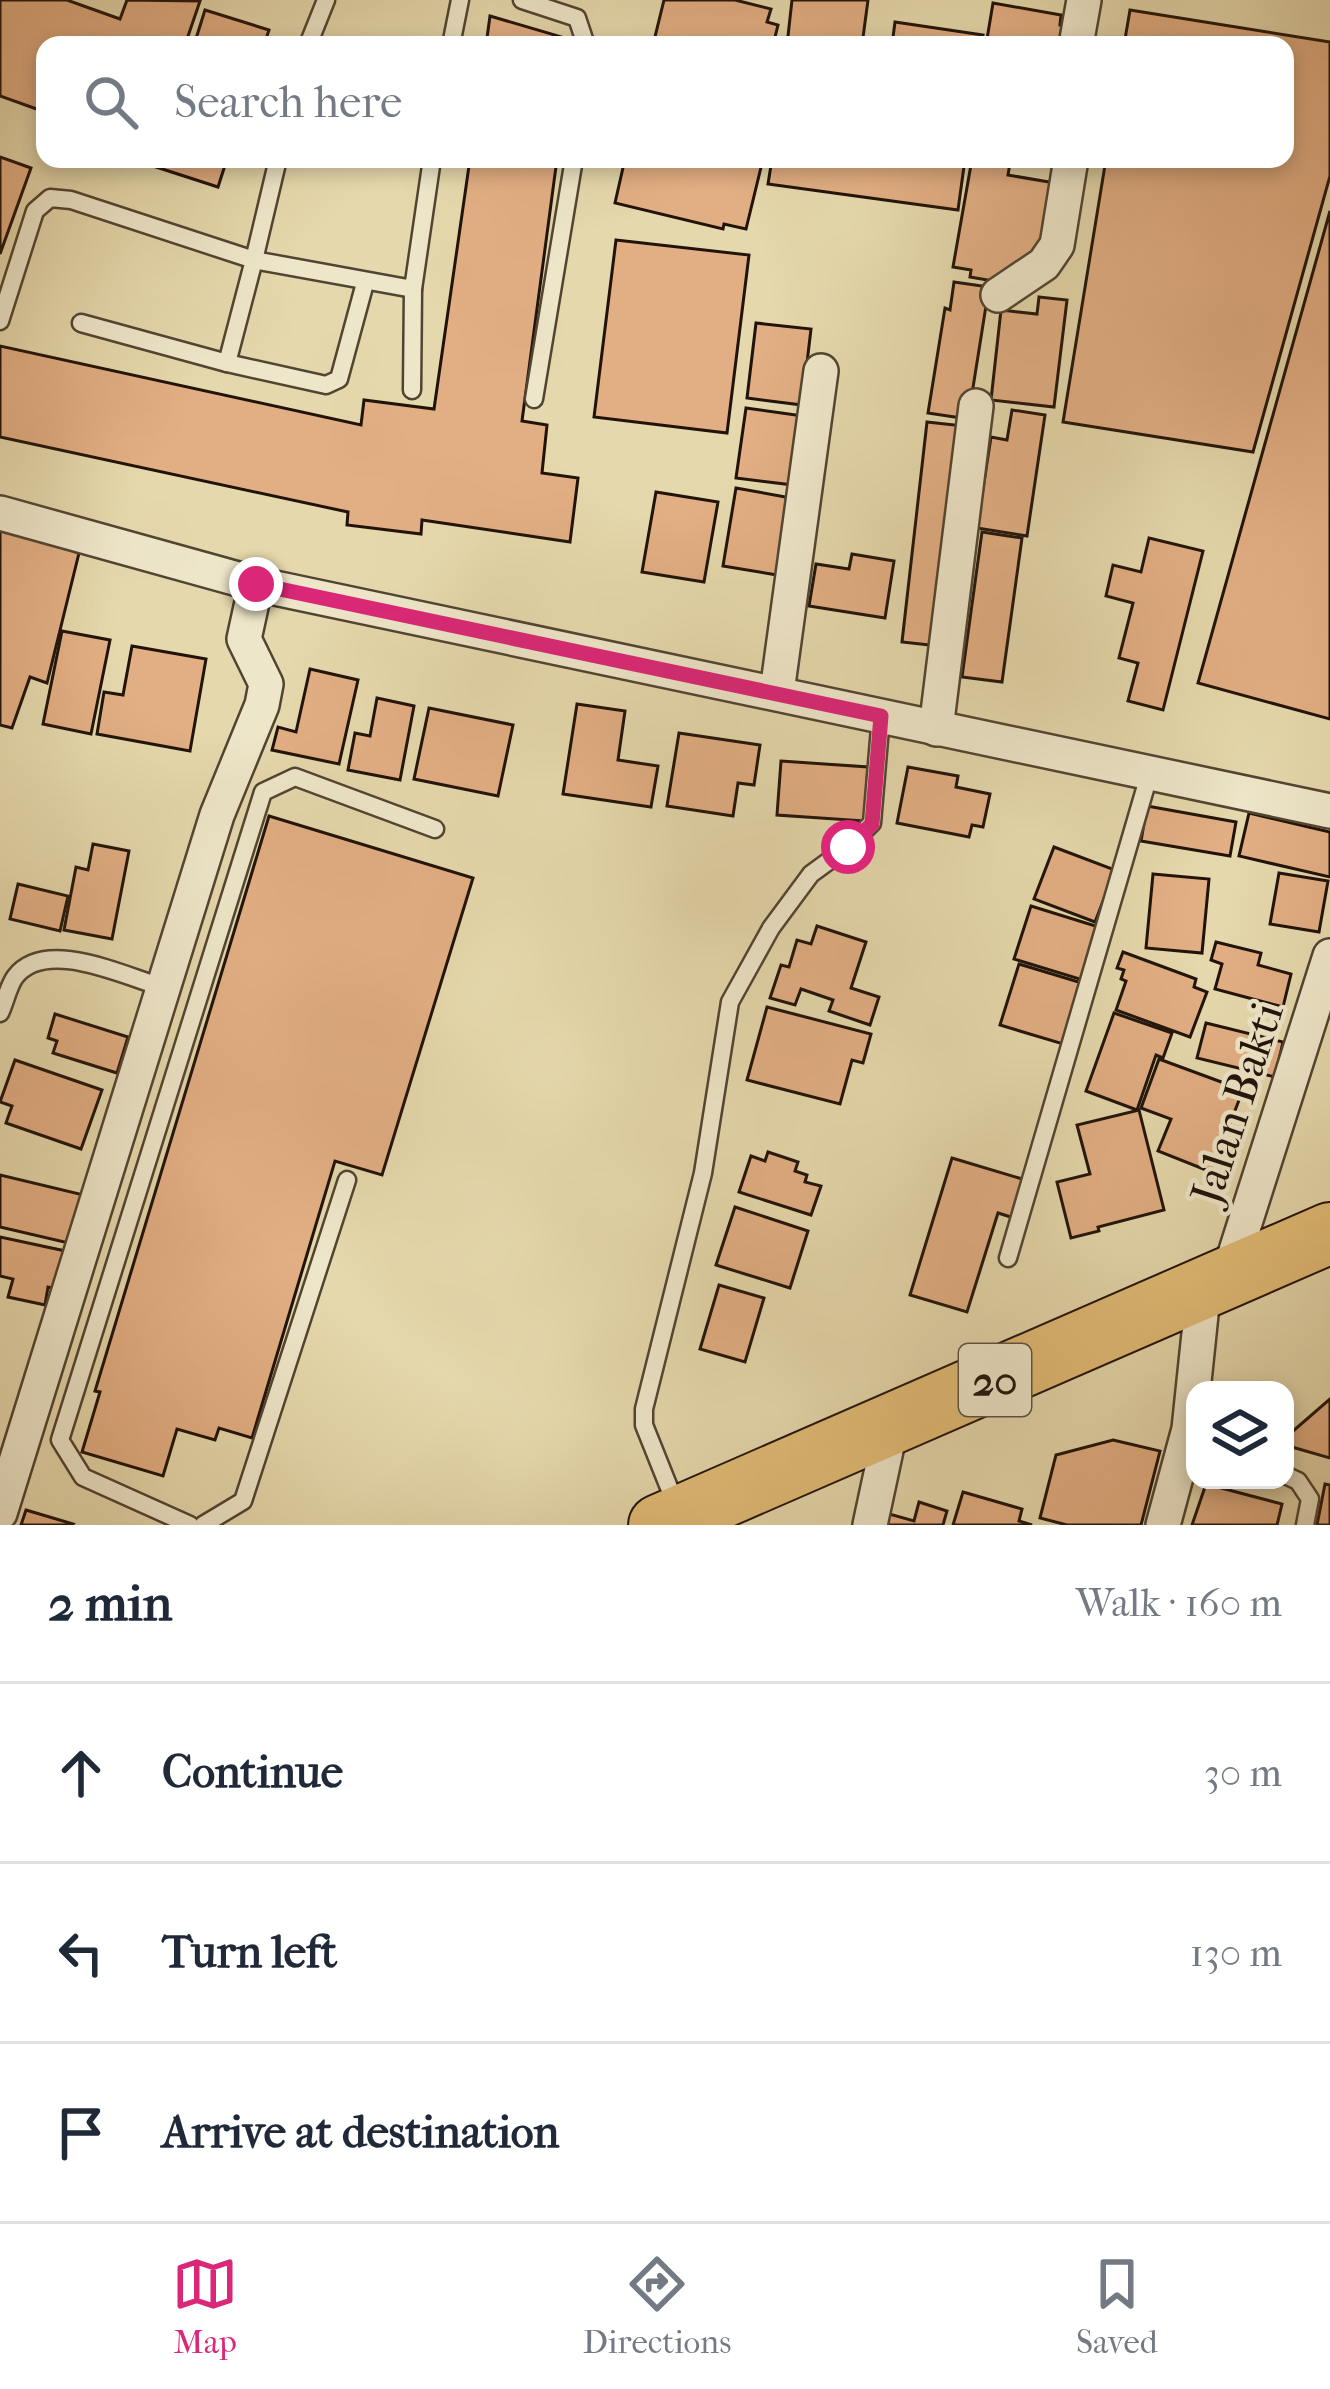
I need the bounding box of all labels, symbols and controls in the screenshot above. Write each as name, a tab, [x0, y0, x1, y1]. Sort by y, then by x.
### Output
search box	[36, 36, 1294, 168]
icon: search	[78, 69, 144, 135]
text: Search here	[174, 76, 402, 129]
route end	[229, 557, 283, 611]
route start	[821, 820, 875, 874]
street label: Jalan Bakti	[1179, 996, 1295, 1214]
road number: 20	[959, 1344, 1031, 1416]
map controls	[1186, 1381, 1294, 1489]
button: layers	[1186, 1381, 1294, 1489]
text: 2 min	[48, 1573, 172, 1633]
text: Walk · 160 m	[1076, 1580, 1282, 1626]
icon: ahead	[48, 1740, 114, 1806]
text: Continue	[162, 1746, 343, 1799]
text: 30 m	[1204, 1750, 1282, 1796]
icon: left	[48, 1920, 114, 1986]
text: Turn left	[162, 1926, 337, 1979]
text: 130 m	[1190, 1930, 1282, 1976]
icon: arrive	[48, 2100, 114, 2166]
text: Arrive at destination	[162, 2106, 559, 2159]
tab: Map	[172, 2251, 238, 2362]
tab: Directions	[583, 2251, 731, 2362]
tab: Saved	[1076, 2251, 1158, 2362]

